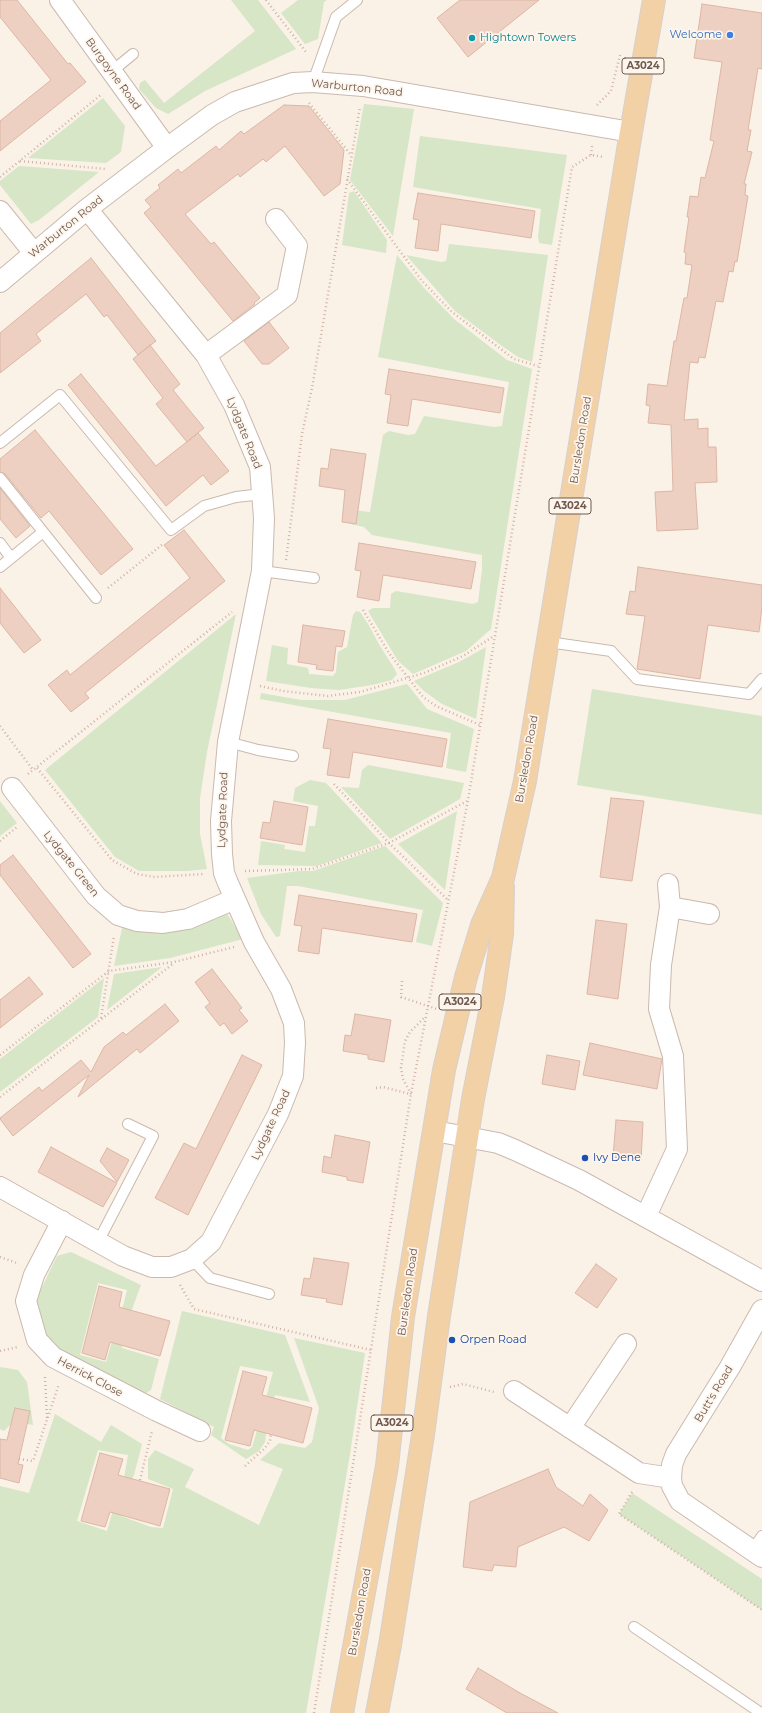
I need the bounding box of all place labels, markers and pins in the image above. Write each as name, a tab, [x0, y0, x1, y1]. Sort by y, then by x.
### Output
place label: Welcome	[669, 28, 722, 42]
marker: Welcome	[725, 30, 735, 40]
place label: Hightown Towers	[480, 31, 576, 45]
marker: Hightown Towers	[467, 33, 477, 43]
place label: Ivy Dene	[593, 1151, 641, 1165]
marker: Ivy Dene	[580, 1153, 590, 1163]
place label: Orpen Road	[460, 1333, 527, 1347]
marker: Orpen Road	[447, 1335, 457, 1345]

